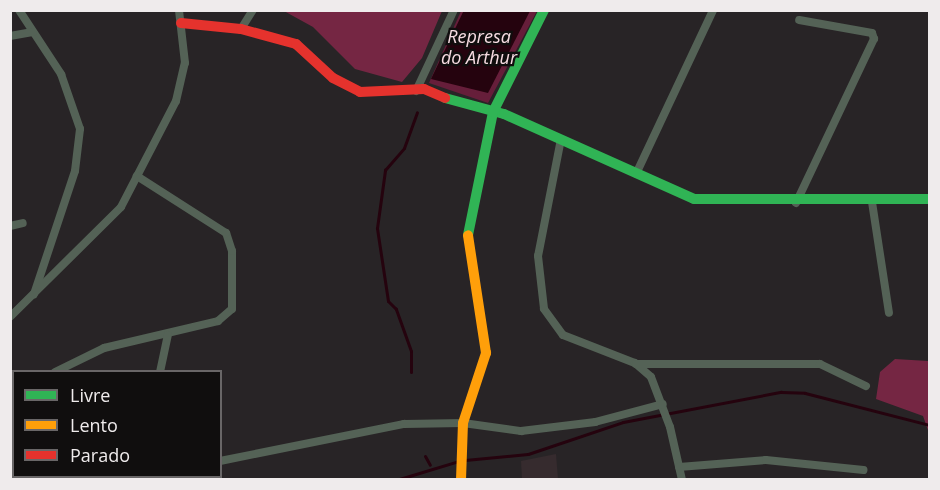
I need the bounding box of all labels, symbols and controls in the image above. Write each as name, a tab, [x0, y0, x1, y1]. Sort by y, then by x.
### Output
water label: Represa do Arthur	[441, 26, 517, 68]
legend	[12, 370, 222, 478]
text: Livre	[70, 383, 110, 407]
text: Lento	[70, 413, 118, 437]
text: Parado	[70, 443, 130, 467]

